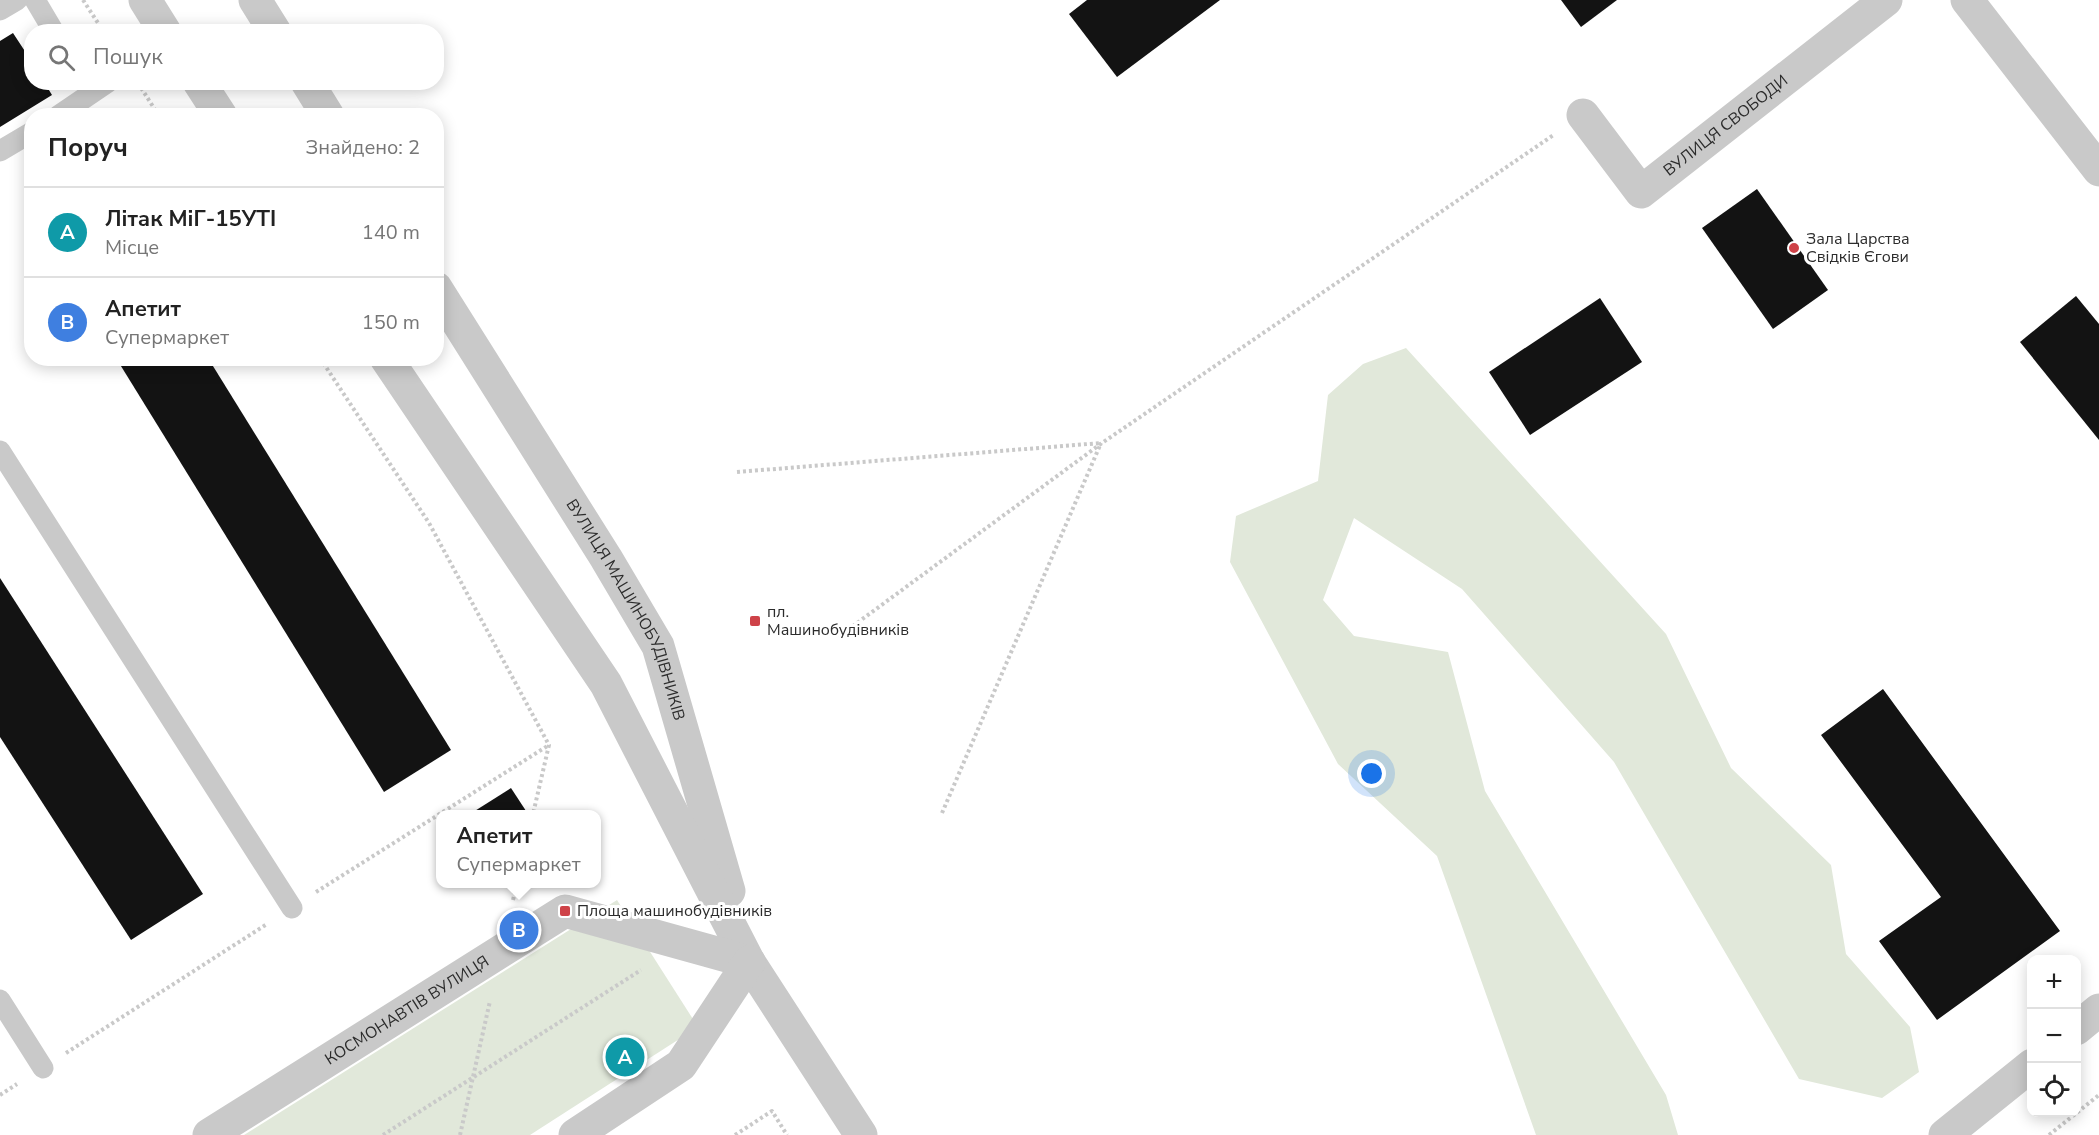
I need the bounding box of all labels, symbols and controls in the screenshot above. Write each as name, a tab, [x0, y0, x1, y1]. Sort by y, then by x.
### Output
search box	[24, 24, 444, 90]
icon: search	[45, 41, 78, 74]
text: Пошук	[93, 42, 163, 72]
street label: ВУЛИЦЯ СВОБОДИ	[1659, 70, 1793, 181]
text: Поруч	[48, 130, 128, 165]
text: Знайдено: 2	[306, 134, 420, 161]
text: Літак МіГ-15УТІ	[105, 204, 276, 234]
text: A	[60, 219, 75, 246]
text: 140 m	[362, 219, 420, 246]
place label: Зала Царства Свідків Єгови	[1806, 228, 1910, 268]
text: Місце	[105, 234, 159, 261]
marker: Зала Царства Свідків Єгови	[1787, 241, 1801, 255]
text: Апетит	[105, 294, 181, 324]
text: B	[61, 309, 74, 336]
text: 150 m	[362, 309, 420, 336]
text: Супермаркет	[105, 324, 229, 351]
street label: ВУЛИЦЯ МАШИНОБУДІВНИКІВ	[561, 495, 690, 723]
place label: пл. Машинобудівників	[767, 601, 909, 641]
marker: пл. Машинобудівників	[748, 614, 762, 628]
your location	[1357, 759, 1386, 788]
popup	[436, 810, 601, 888]
text: Апетит	[456, 821, 532, 851]
text: Супермаркет	[456, 851, 581, 878]
place label: Площа машинобудівників	[577, 900, 772, 922]
marker: Площа машинобудівників	[558, 904, 572, 918]
pin: B	[500, 908, 538, 952]
street label: КОСМОНАВТІВ ВУЛИЦЯ	[321, 950, 493, 1070]
map controls	[2027, 955, 2081, 1117]
button: +	[2027, 955, 2081, 1009]
button: −	[2027, 1009, 2081, 1063]
pin: A	[606, 1034, 644, 1080]
button: locate	[2027, 1063, 2081, 1117]

